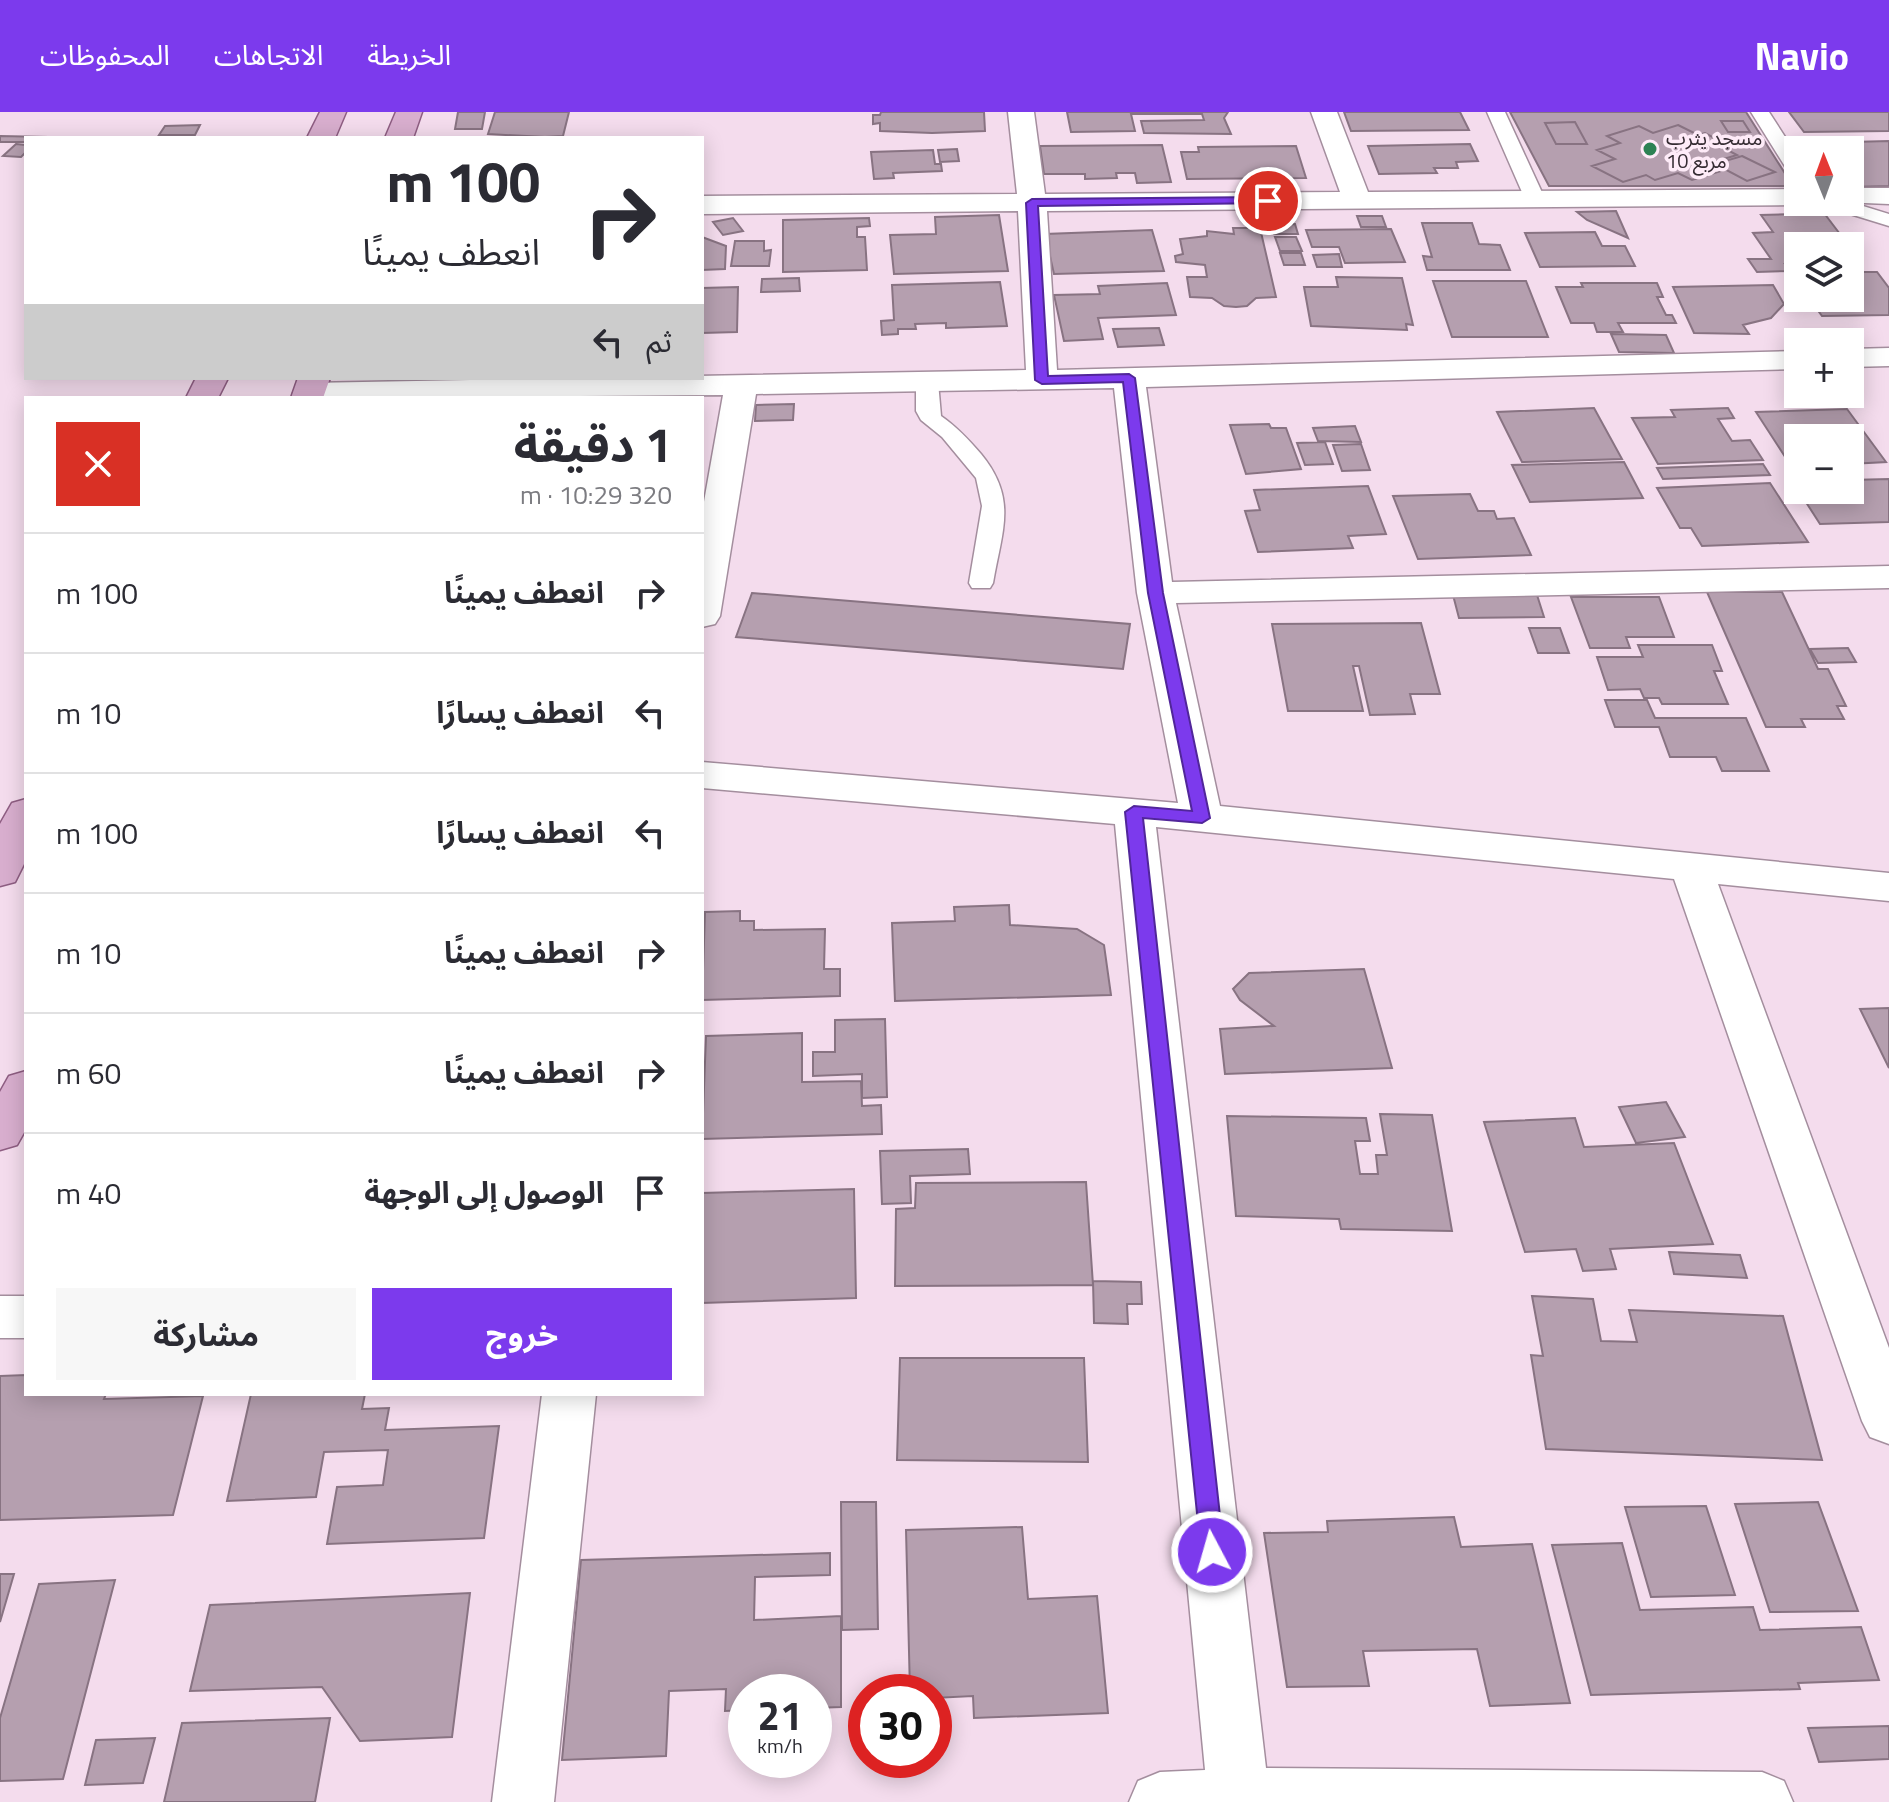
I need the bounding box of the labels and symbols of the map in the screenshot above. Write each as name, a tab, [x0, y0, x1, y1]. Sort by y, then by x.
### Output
place label: مسجد يثرب مربع 10	[1666, 122, 1763, 176]
north arrow	[1784, 136, 1864, 216]
marker: مسجد يثرب مربع 10	[1641, 140, 1659, 158]
pin	[1234, 167, 1302, 235]
position arrow	[1170, 1510, 1254, 1594]
speed limit sign: 30	[848, 1674, 952, 1778]

